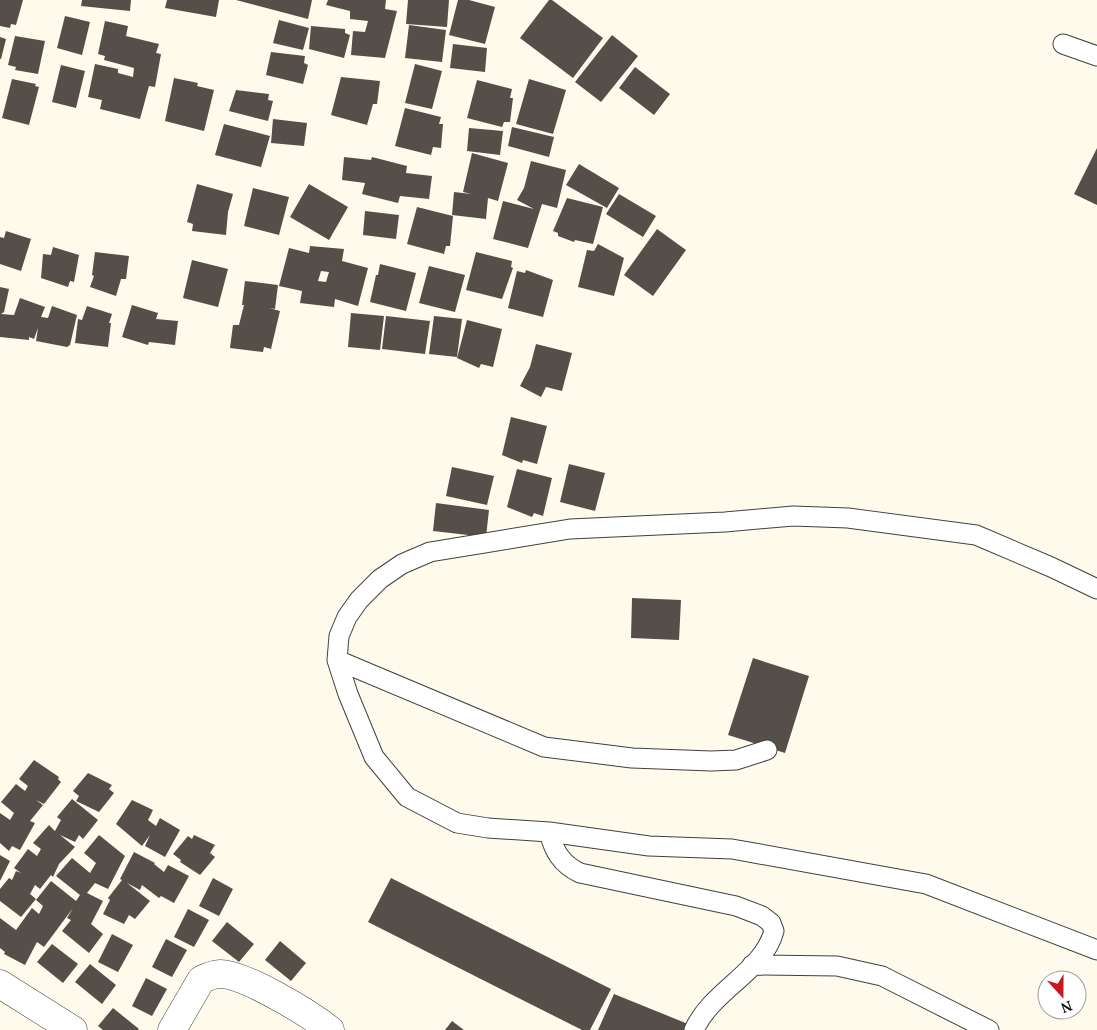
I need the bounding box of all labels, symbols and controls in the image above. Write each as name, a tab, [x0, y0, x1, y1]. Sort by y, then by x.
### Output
north arrow	[1037, 970, 1087, 1020]
text: N	[1058, 997, 1075, 1019]

